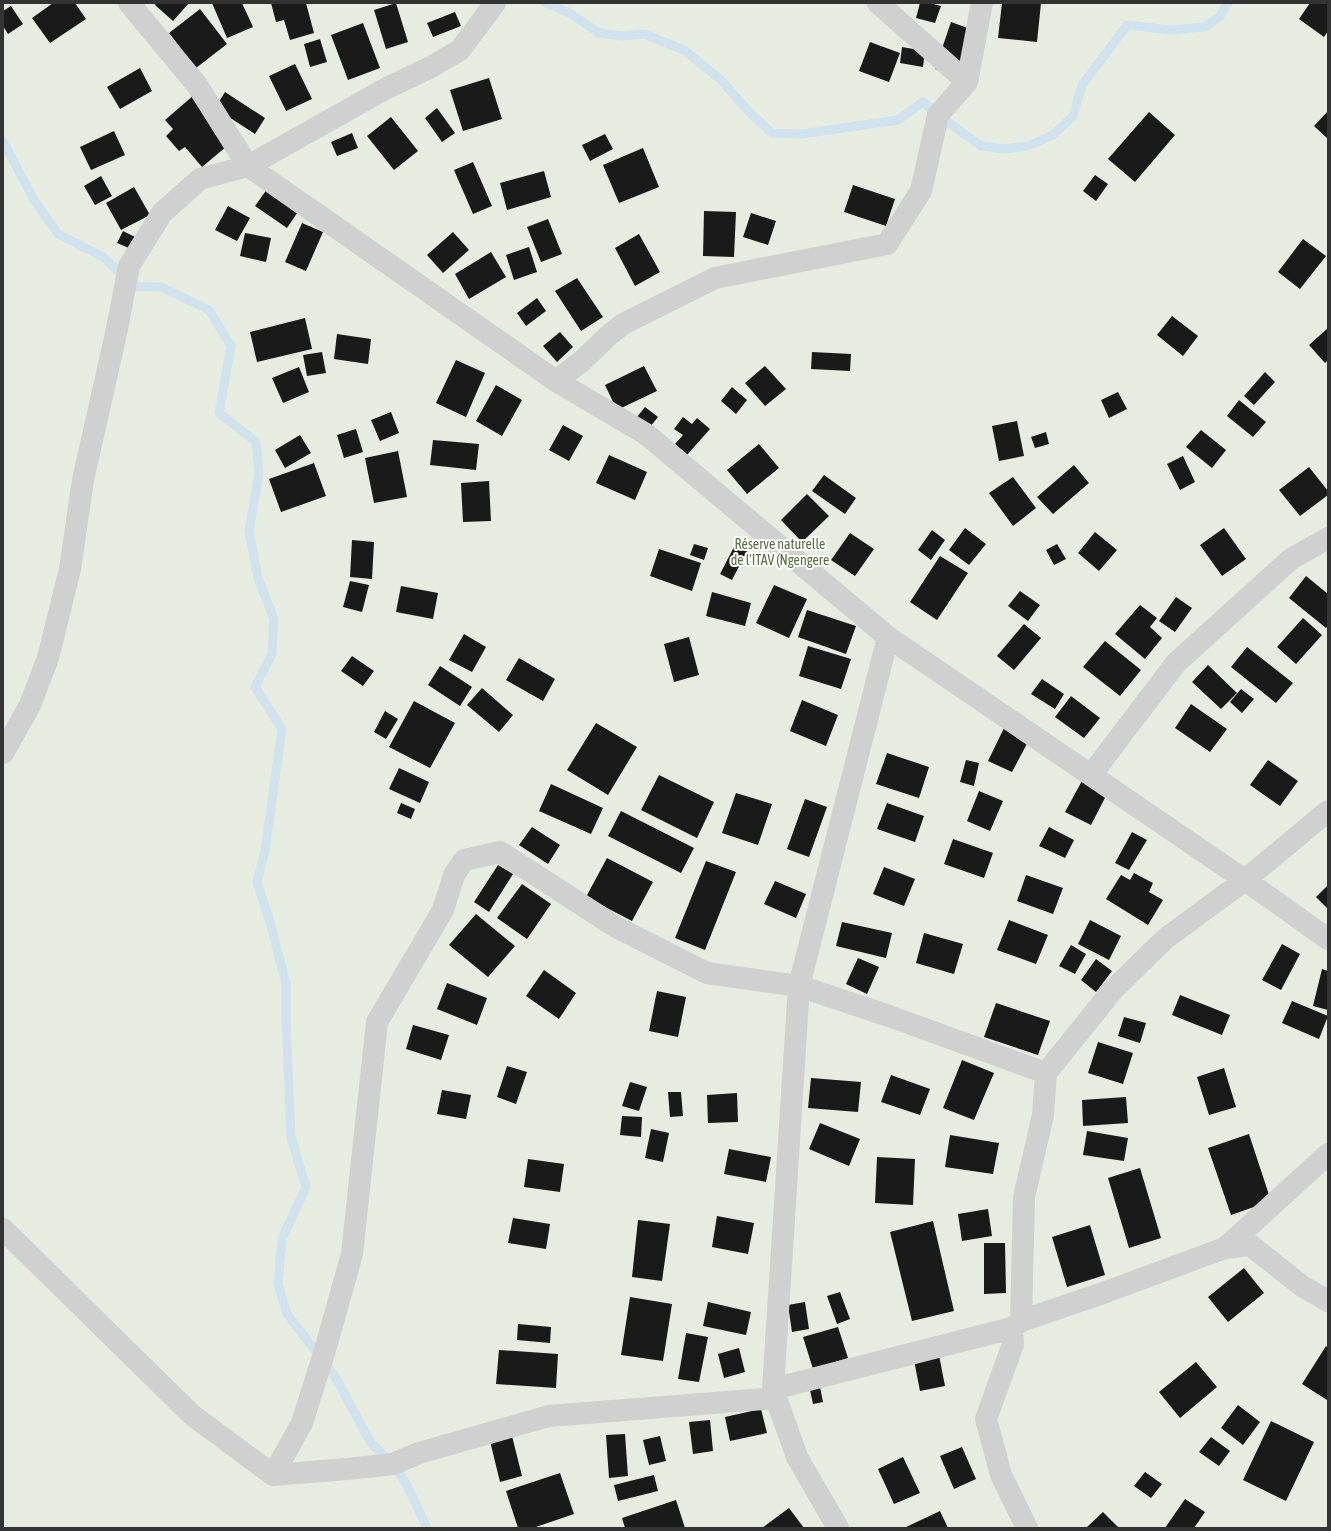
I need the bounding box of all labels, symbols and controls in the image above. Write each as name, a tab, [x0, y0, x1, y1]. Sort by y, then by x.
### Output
park label: Réserve naturelle de l'ITAV (Ngengere	[731, 536, 829, 568]

